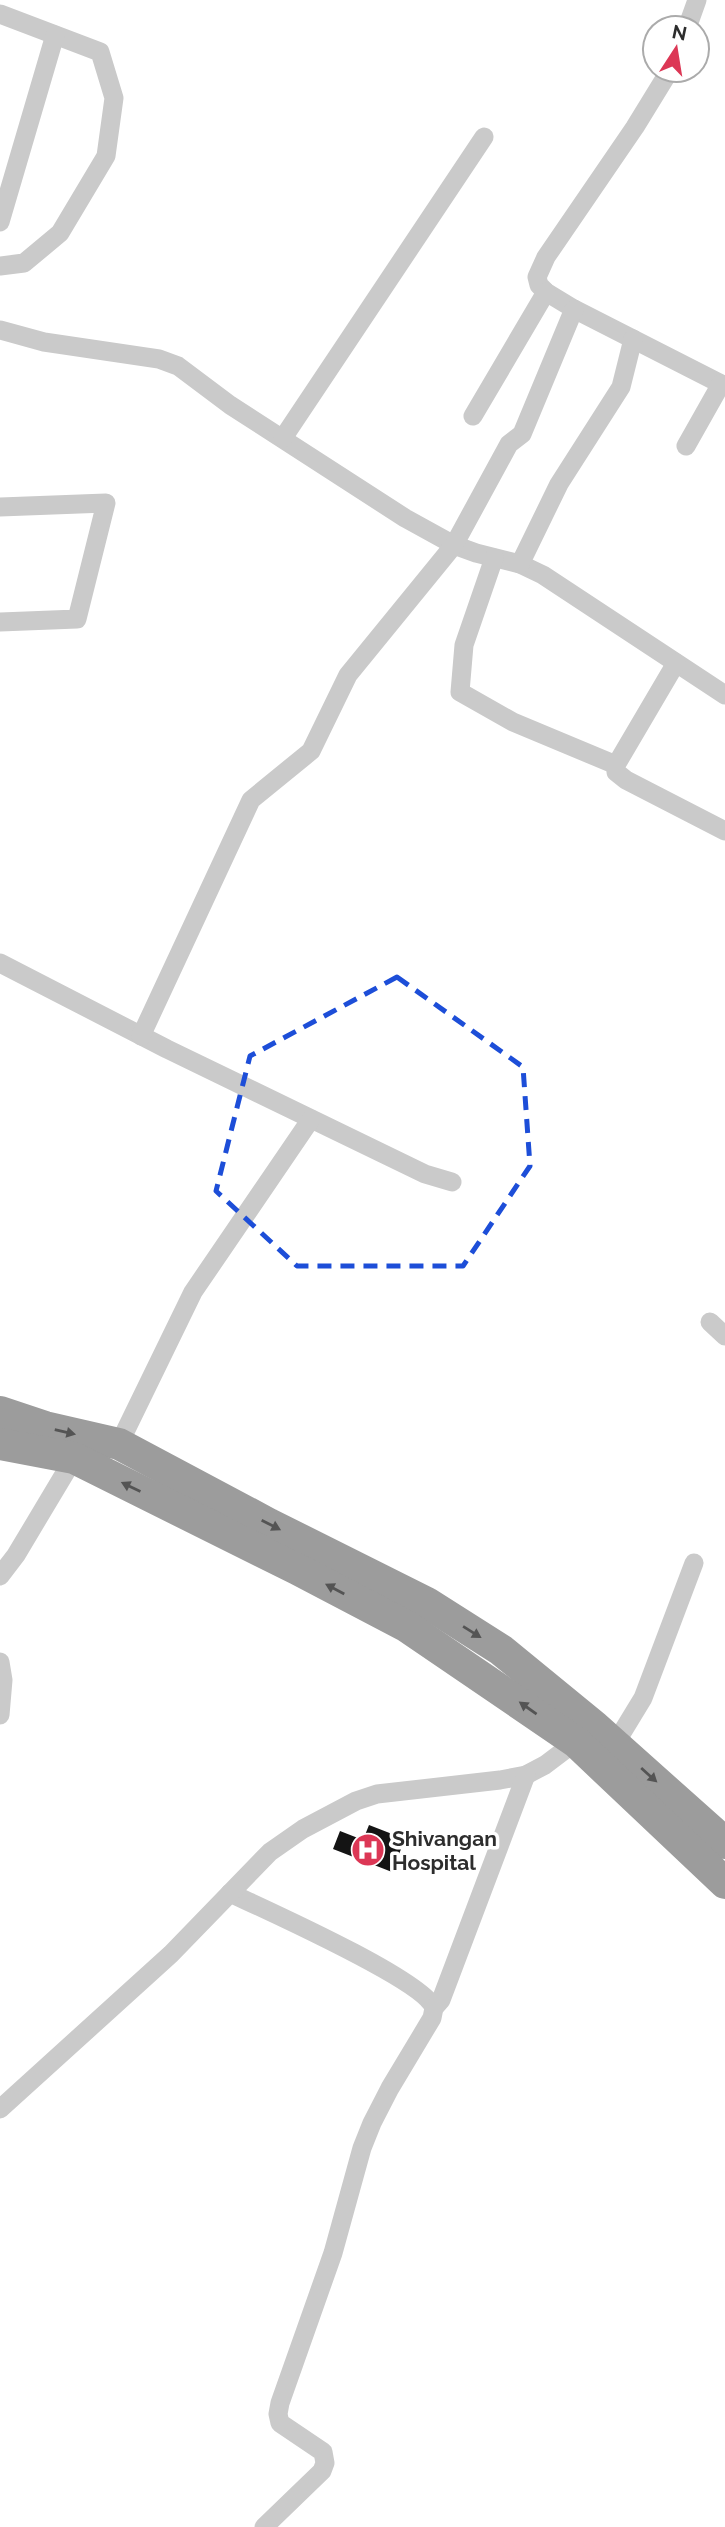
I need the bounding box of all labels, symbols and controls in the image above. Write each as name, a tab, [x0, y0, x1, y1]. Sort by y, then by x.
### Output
north arrow	[641, 14, 711, 84]
text: N	[670, 20, 689, 45]
one-way arrow	[55, 1426, 77, 1437]
one-way arrow	[121, 1481, 141, 1492]
one-way arrow	[262, 1519, 281, 1531]
one-way arrow	[324, 1583, 344, 1595]
one-way arrow	[462, 1625, 482, 1638]
one-way arrow	[519, 1701, 537, 1715]
one-way arrow	[640, 1767, 657, 1782]
place label: Shivangan Hospital	[392, 1826, 497, 1875]
hospital icon: Shivangan Hospital	[349, 1831, 387, 1869]

